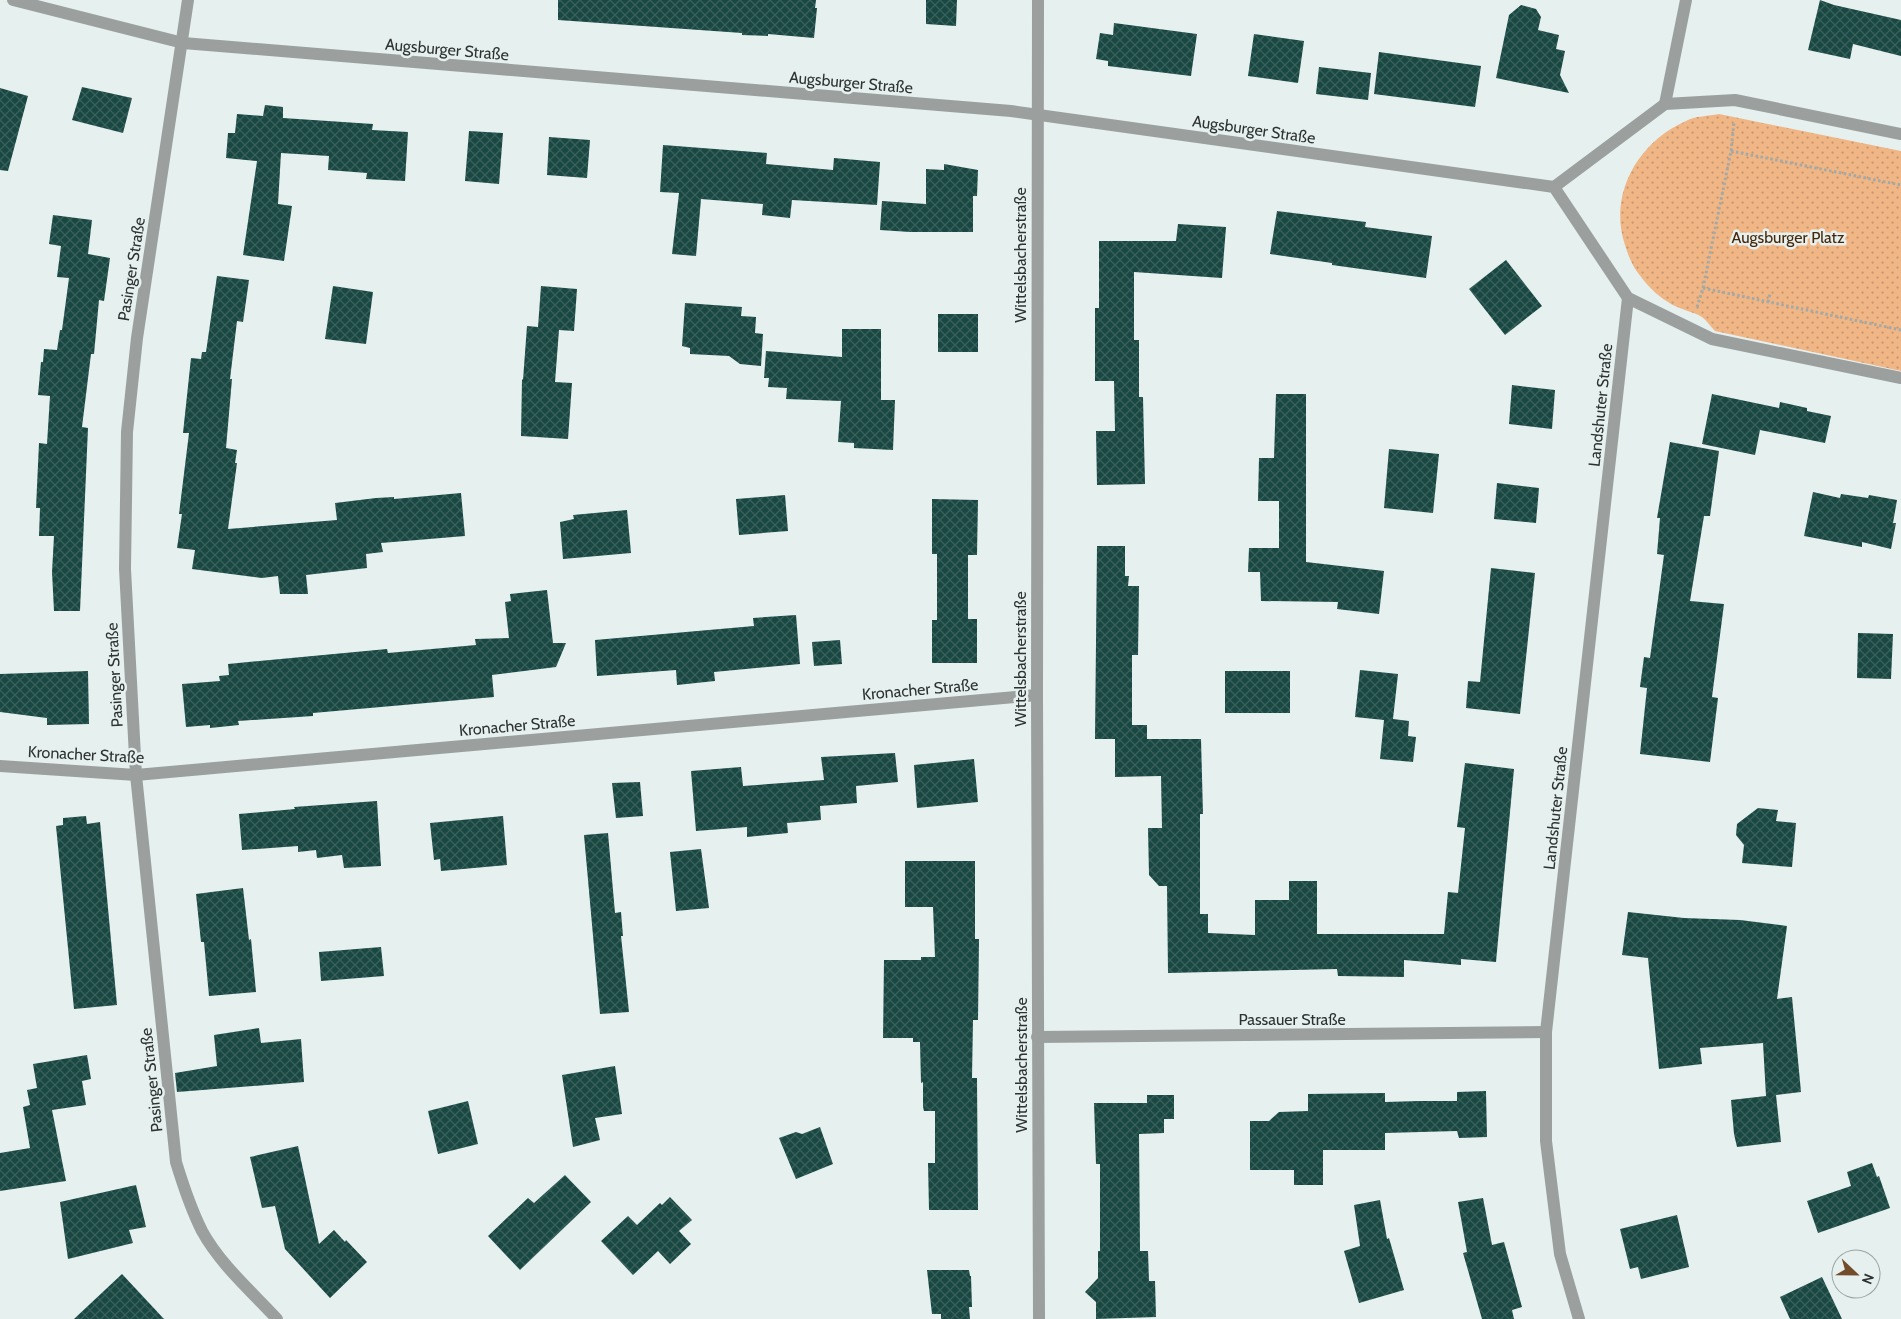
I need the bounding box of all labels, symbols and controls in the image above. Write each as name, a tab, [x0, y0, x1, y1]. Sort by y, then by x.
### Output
street label: Augsburger Straße	[384, 35, 510, 64]
street label: Augsburger Straße	[788, 68, 914, 97]
street label: Augsburger Straße	[1191, 111, 1317, 148]
street label: Wittelsbacherstraße	[1011, 187, 1030, 323]
street label: Pasinger Straße	[114, 216, 149, 322]
park label: Augsburger Platz	[1732, 228, 1845, 247]
street label: Landshuter Straße	[1585, 342, 1616, 468]
street label: Wittelsbacherstraße	[1011, 591, 1030, 727]
street label: Pasinger Straße	[102, 622, 127, 728]
street label: Kronacher Straße	[861, 675, 979, 704]
street label: Kronacher Straße	[458, 711, 576, 740]
street label: Kronacher Straße	[27, 742, 145, 767]
street label: Landshuter Straße	[1540, 745, 1571, 871]
street label: Wittelsbacherstraße	[1012, 997, 1031, 1133]
street label: Passauer Straße	[1238, 1010, 1346, 1029]
street label: Pasinger Straße	[137, 1027, 166, 1133]
north arrow	[1831, 1249, 1881, 1299]
text: N	[1858, 1271, 1878, 1287]

